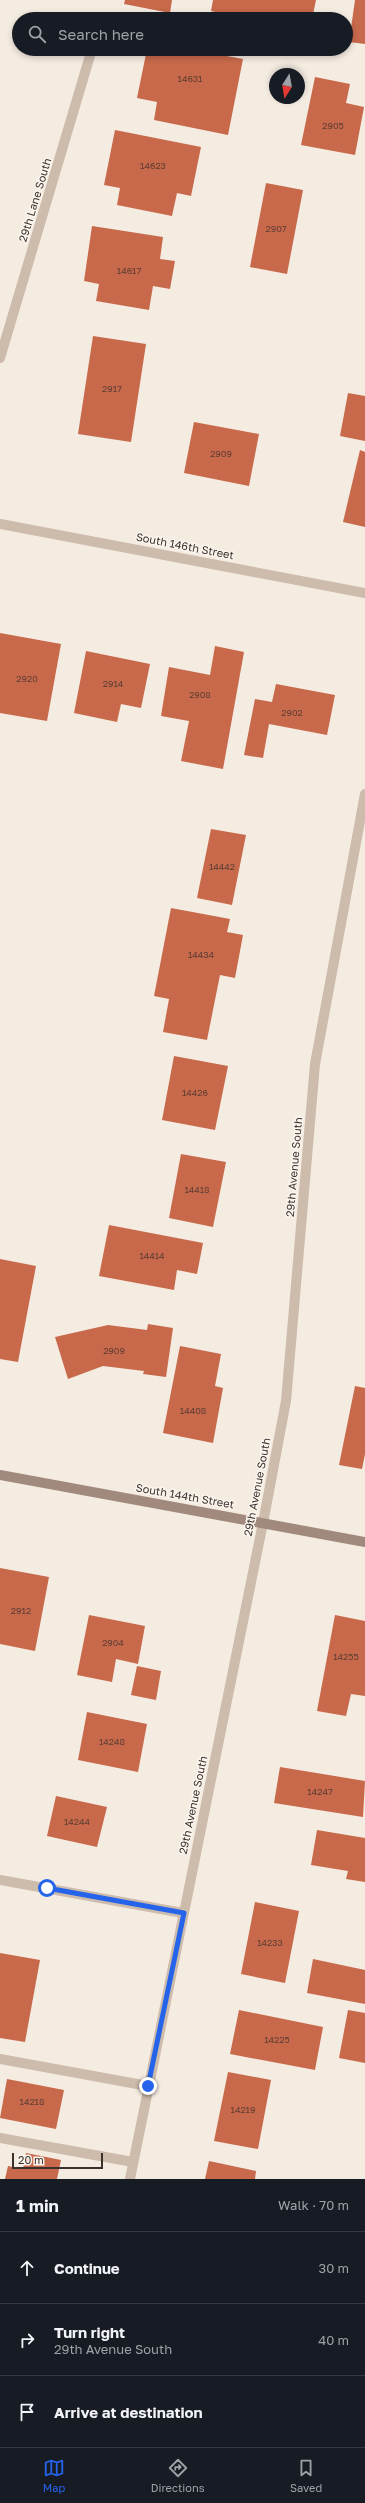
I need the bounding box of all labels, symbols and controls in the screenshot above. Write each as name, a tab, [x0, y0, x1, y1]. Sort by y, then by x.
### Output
search box	[12, 12, 353, 56]
icon: search	[26, 23, 48, 45]
text: Search here	[58, 25, 144, 43]
north arrow	[269, 68, 305, 104]
house number: 14631	[178, 73, 203, 84]
house number: 2905	[322, 120, 344, 131]
street label: 29th Lane South	[16, 156, 53, 243]
house number: 14623	[140, 160, 166, 171]
house number: 2907	[265, 223, 287, 234]
house number: 14617	[117, 265, 141, 276]
house number: 2917	[102, 383, 122, 394]
house number: 2909	[210, 448, 232, 459]
street label: South 146th Street	[135, 530, 235, 561]
house number: 2920	[16, 673, 38, 684]
house number: 2914	[103, 678, 124, 689]
house number: 2908	[189, 689, 211, 700]
house number: 2902	[281, 707, 303, 718]
house number: 14442	[209, 861, 235, 872]
house number: 14434	[188, 949, 215, 960]
house number: 14426	[182, 1087, 208, 1098]
street label: 29th Avenue South	[283, 1117, 304, 1217]
house number: 14418	[184, 1184, 210, 1195]
house number: 14414	[139, 1250, 165, 1261]
house number: 2909	[103, 1345, 125, 1356]
house number: 14408	[180, 1405, 206, 1416]
street label: 29th Avenue South	[241, 1437, 272, 1537]
street label: South 144th Street	[135, 1480, 235, 1511]
house number: 2912	[11, 1605, 31, 1616]
house number: 2904	[102, 1637, 124, 1648]
house number: 14255	[333, 1651, 359, 1662]
house number: 14248	[99, 1736, 125, 1747]
street label: 29th Avenue South	[176, 1755, 209, 1855]
house number: 14247	[307, 1786, 333, 1797]
house number: 14244	[64, 1816, 91, 1827]
route start	[38, 1879, 56, 1897]
house number: 14233	[257, 1937, 283, 1948]
house number: 14225	[264, 2034, 290, 2045]
route end	[139, 2077, 157, 2095]
house number: 14218	[20, 2096, 44, 2107]
house number: 14219	[231, 2104, 255, 2115]
scale bar	[12, 2151, 103, 2170]
text: 20 m	[18, 2153, 44, 2166]
text: 1 min	[16, 2195, 59, 2216]
text: Walk · 70 m	[278, 2197, 349, 2213]
icon: ahead	[16, 2257, 38, 2279]
text: Continue	[54, 2259, 120, 2277]
text: 30 m	[319, 2260, 349, 2276]
text: Turn right	[54, 2323, 125, 2341]
icon: right	[16, 2329, 38, 2351]
text: 40 m	[318, 2332, 349, 2348]
text: 29th Avenue South	[54, 2341, 172, 2357]
icon: arrive	[16, 2401, 38, 2423]
text: Arrive at destination	[54, 2403, 203, 2421]
tab: Map	[43, 2457, 65, 2494]
tab: Directions	[151, 2457, 205, 2494]
tab: Saved	[290, 2457, 322, 2494]

